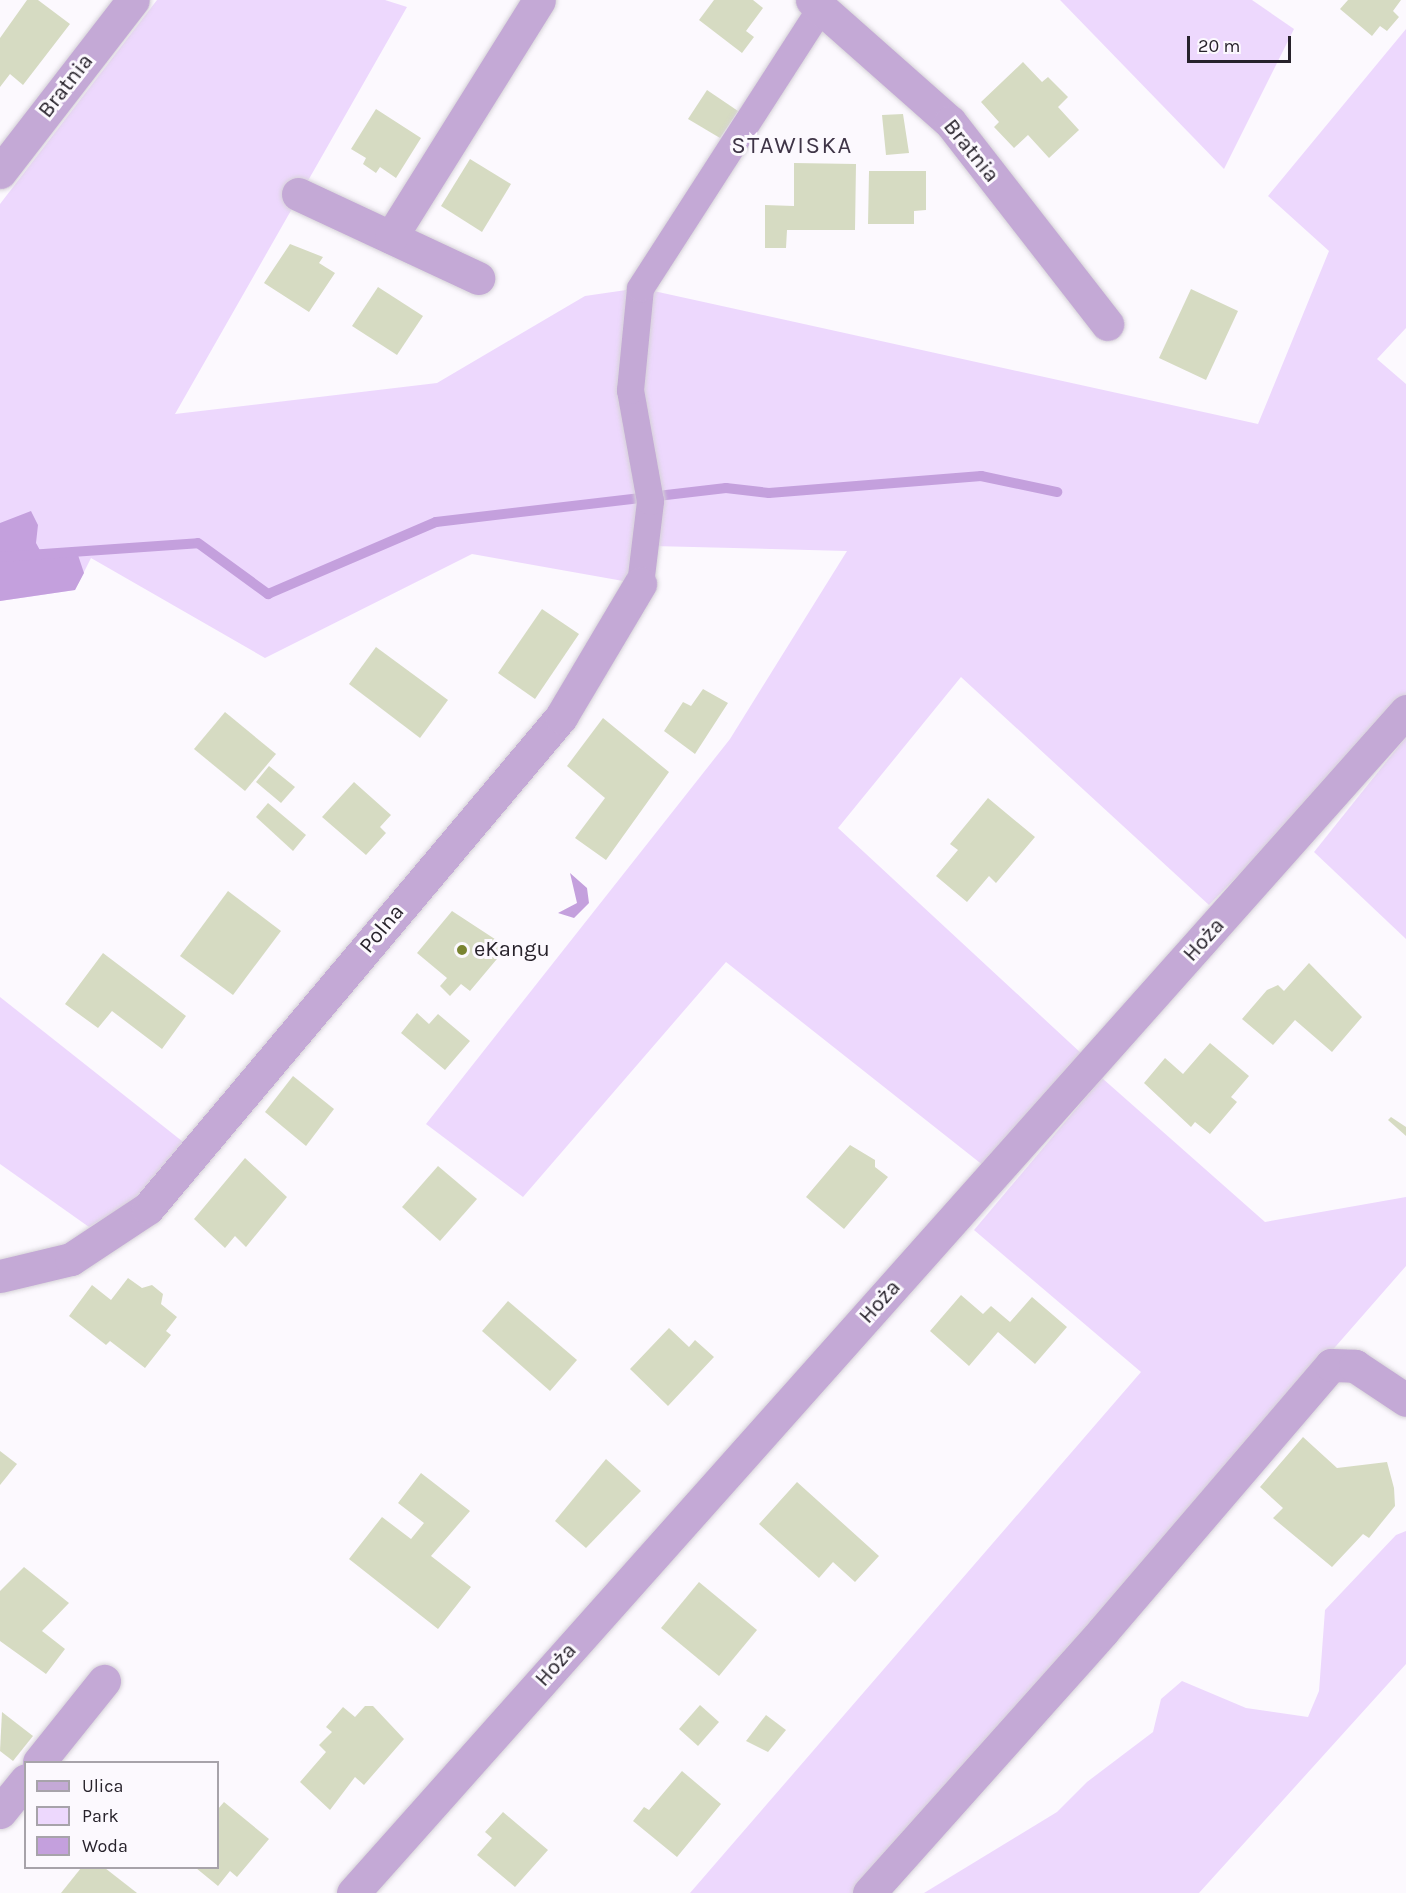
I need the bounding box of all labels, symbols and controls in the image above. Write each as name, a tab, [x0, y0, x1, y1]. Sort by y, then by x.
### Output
scale bar	[1190, 24, 1294, 62]
text: 20 m	[1198, 35, 1240, 57]
street label: Bratnia	[33, 49, 99, 123]
street label: Bratnia	[937, 114, 1005, 188]
district label: STAWISKA	[731, 132, 853, 160]
street label: Polna	[354, 899, 410, 959]
street label: Hoża	[1178, 913, 1230, 967]
place label: eKangu	[474, 937, 550, 963]
marker: eKangu	[455, 943, 469, 957]
street label: Hoża	[854, 1275, 906, 1329]
street label: Hoża	[530, 1638, 582, 1692]
legend	[24, 1761, 219, 1869]
text: Ulica	[82, 1775, 123, 1797]
text: Park	[82, 1805, 119, 1827]
text: Woda	[82, 1835, 128, 1857]

